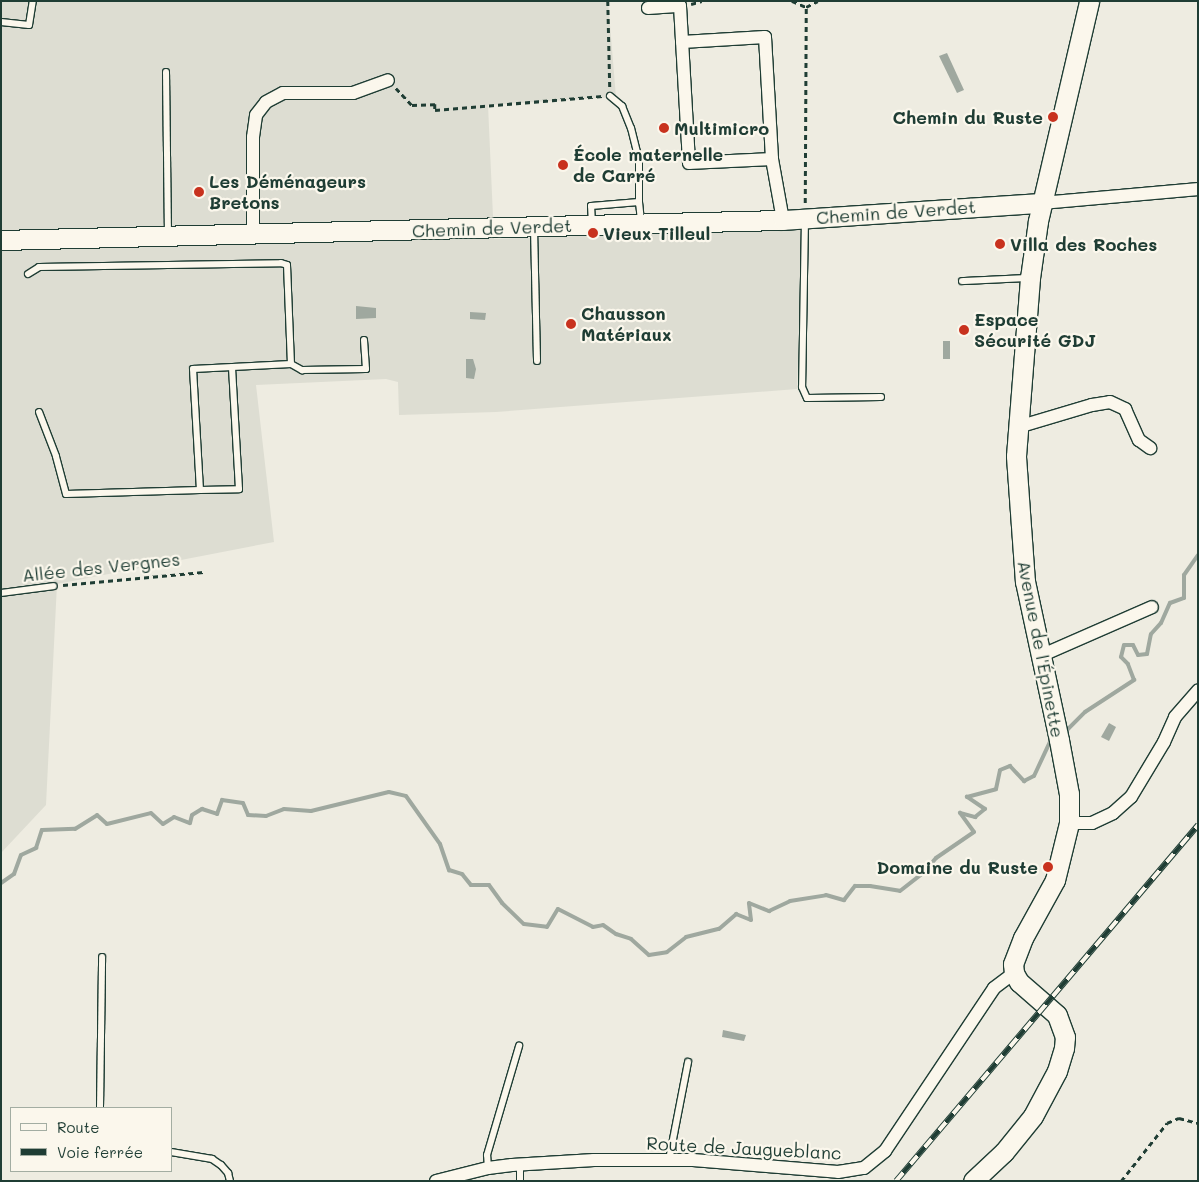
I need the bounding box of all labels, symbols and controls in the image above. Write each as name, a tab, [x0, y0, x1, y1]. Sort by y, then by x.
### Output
place label: Chemin du Ruste	[893, 106, 1043, 128]
marker: Chemin du Ruste	[1047, 111, 1059, 123]
place label: Multimicro	[674, 117, 769, 139]
marker: Multimicro	[658, 122, 670, 134]
place label: École maternelle de Carré	[573, 144, 723, 186]
marker: École maternelle de Carré	[557, 159, 569, 171]
place label: Les Déménageurs Bretons	[209, 171, 366, 213]
marker: Les Déménageurs Bretons	[193, 186, 205, 198]
street label: Chemin de Verdet	[815, 196, 977, 228]
street label: Chemin de Verdet	[412, 214, 572, 242]
place label: Vieux Tilleul	[603, 222, 710, 244]
marker: Vieux Tilleul	[587, 227, 599, 239]
place label: Villa des Roches	[1010, 233, 1157, 255]
marker: Villa des Roches	[994, 238, 1006, 250]
place label: Chausson Matériaux	[581, 303, 672, 346]
place label: Espace Sécurité GDJ	[974, 309, 1096, 352]
marker: Chausson Matériaux	[565, 318, 577, 330]
marker: Espace Sécurité GDJ	[958, 324, 970, 336]
street label: Allée des Vergnes	[21, 548, 181, 586]
street label: Avenue de l'Épinette	[1013, 559, 1069, 739]
place label: Domaine du Ruste	[876, 856, 1038, 878]
marker: Domaine du Ruste	[1042, 861, 1054, 873]
legend	[10, 1107, 172, 1172]
text: Route	[57, 1117, 100, 1137]
street label: Route de Jaugueblanc	[646, 1132, 842, 1164]
text: Voie ferrée	[57, 1142, 143, 1162]

